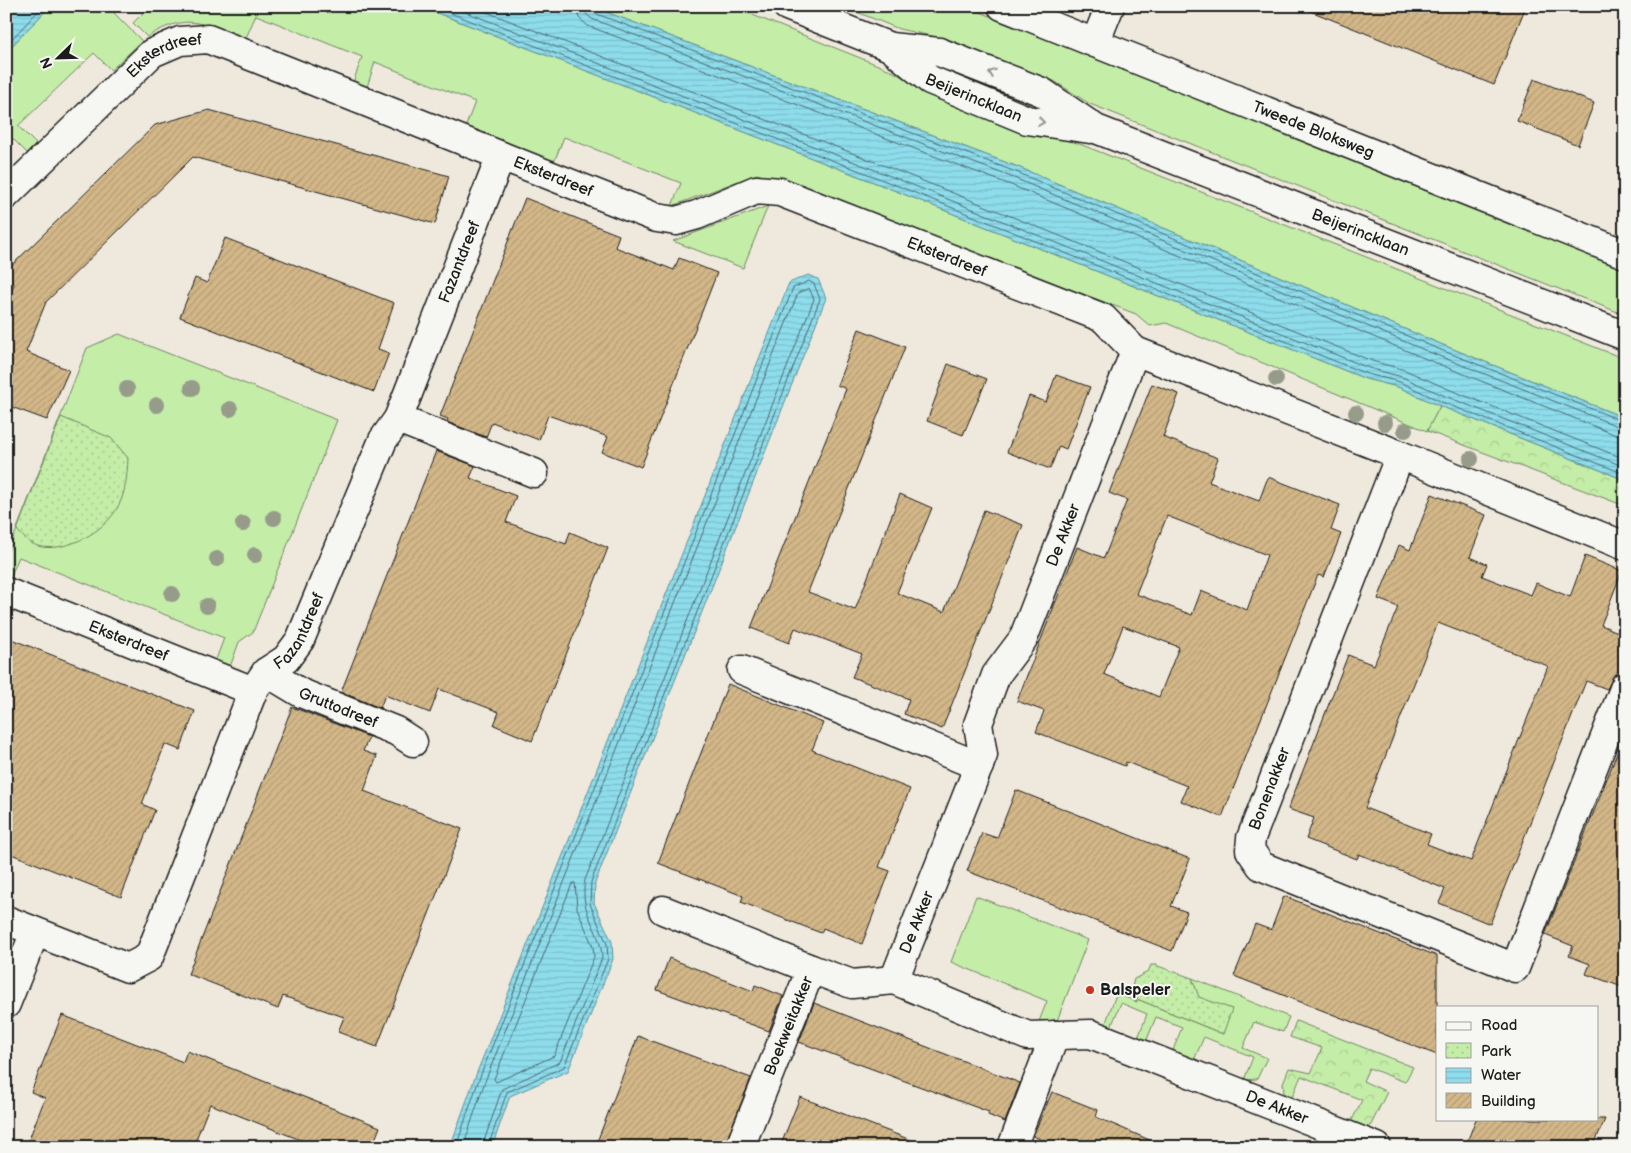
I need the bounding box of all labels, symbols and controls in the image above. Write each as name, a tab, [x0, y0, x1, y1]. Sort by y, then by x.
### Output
street label: Eksterdreef	[123, 30, 203, 82]
north arrow	[32, 32, 82, 82]
text: N	[37, 55, 56, 71]
one-way arrow	[989, 69, 997, 79]
street label: Beijerincklaan	[922, 70, 1025, 126]
street label: Tweede Bloksweg	[1250, 97, 1377, 163]
one-way arrow	[1038, 116, 1046, 127]
street label: Eksterdreef	[511, 152, 596, 201]
street label: Beijerincklaan	[1309, 205, 1412, 260]
street label: Fazantdreef	[435, 218, 484, 306]
street label: Eksterdreef	[904, 233, 990, 281]
street label: De Akker	[1043, 501, 1084, 569]
street label: Fazantdreef	[270, 590, 328, 674]
street label: Eksterdreef	[86, 617, 171, 666]
street label: Gruttodreef	[296, 684, 381, 732]
street label: Bonenakker	[1245, 745, 1295, 833]
street label: De Akker	[896, 888, 938, 956]
street label: Boekweitakker	[760, 973, 818, 1078]
place label: Balspeler	[1100, 981, 1171, 1000]
marker: Balspeler	[1084, 984, 1096, 996]
legend	[1436, 1006, 1598, 1120]
text: Road	[1481, 1016, 1517, 1035]
text: Park	[1481, 1042, 1512, 1061]
text: Water	[1481, 1066, 1521, 1085]
street label: De Akker	[1243, 1087, 1311, 1128]
text: Building	[1481, 1092, 1536, 1111]

